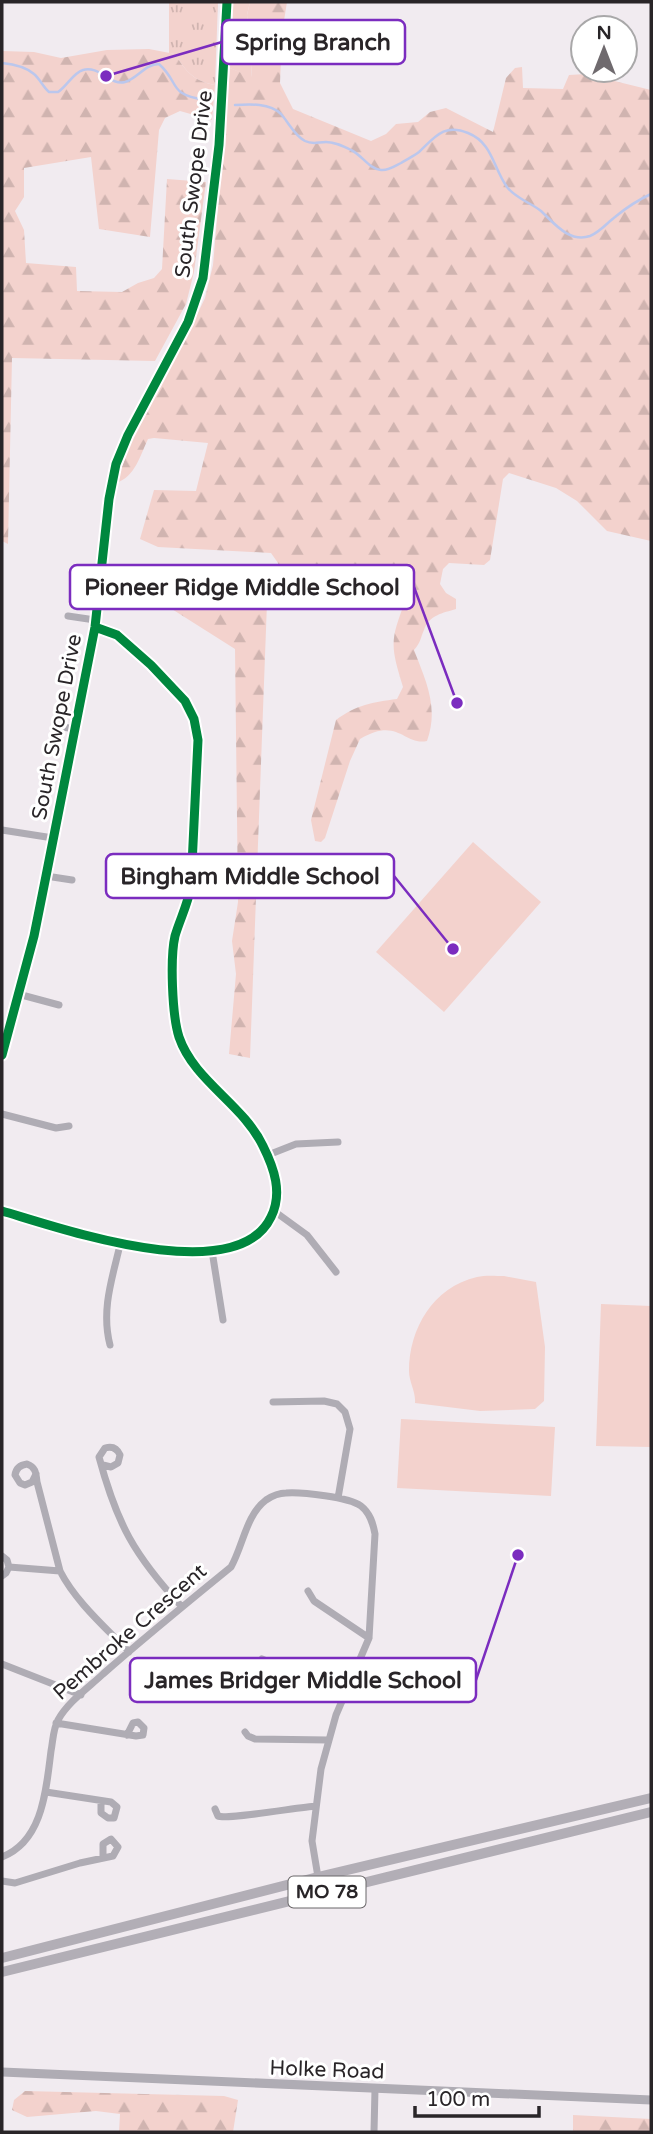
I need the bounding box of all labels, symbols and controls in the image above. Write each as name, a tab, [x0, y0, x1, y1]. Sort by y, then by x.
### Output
north arrow	[569, 14, 639, 84]
callout: Spring Branch	[222, 20, 405, 64]
text: N	[596, 22, 612, 44]
text: Spring Branch	[235, 29, 391, 57]
street label: South Swope Drive	[170, 89, 218, 279]
callout: Pioneer Ridge Middle School	[70, 565, 414, 609]
text: Pioneer Ridge Middle School	[84, 574, 400, 602]
street label: South Swope Drive	[27, 632, 87, 822]
callout: Bingham Middle School	[106, 854, 394, 898]
text: Bingham Middle School	[120, 863, 380, 891]
street label: Pembroke Crescent	[48, 1559, 212, 1705]
callout: James Bridger Middle School	[130, 1658, 476, 1702]
text: James Bridger Middle School	[143, 1667, 462, 1695]
road number: MO 78	[288, 1876, 366, 1908]
street label: Holke Road	[269, 2056, 385, 2084]
scale bar	[415, 2074, 539, 2118]
text: 100 m	[426, 2087, 490, 2112]

